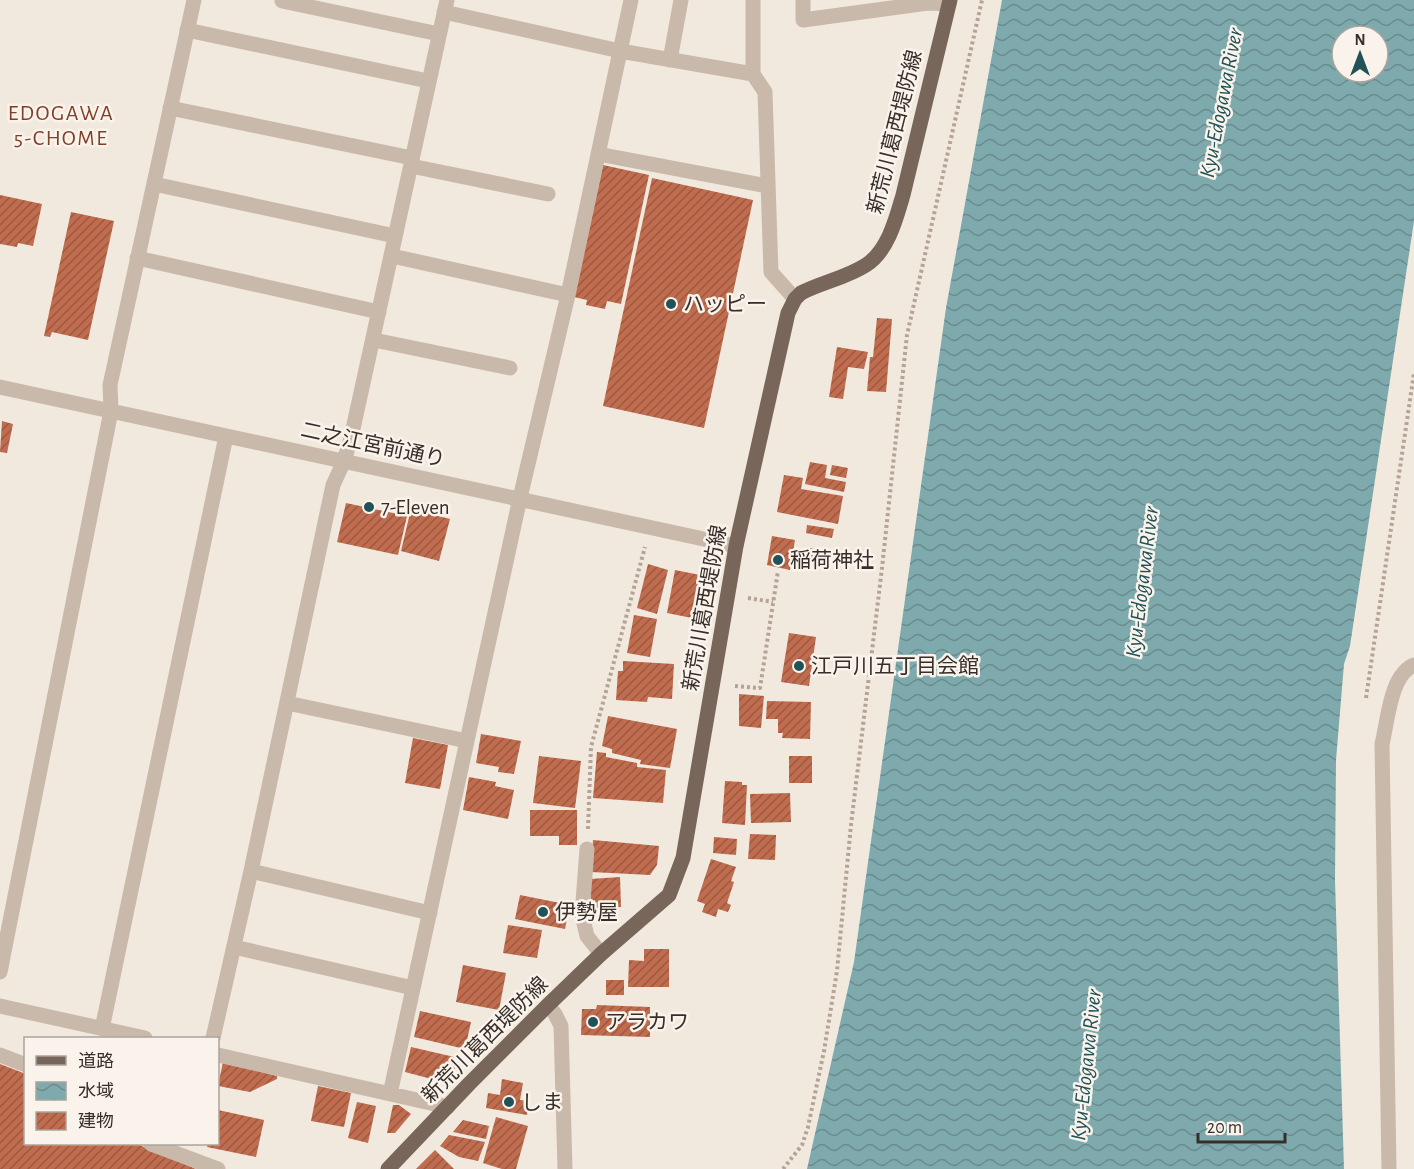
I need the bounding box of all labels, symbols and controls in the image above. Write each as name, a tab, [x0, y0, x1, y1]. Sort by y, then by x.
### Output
north arrow	[1330, 24, 1390, 84]
water label: Kyu-Edogawa River	[1196, 26, 1246, 180]
text: N	[1354, 32, 1366, 48]
street label: 新荒川葛西堤防線	[864, 48, 926, 216]
district label: EDOGAWA 5-CHOME	[8, 102, 114, 149]
place label: ハッピー	[683, 293, 767, 315]
marker: ハッピー	[664, 297, 678, 311]
street label: 二之江宮前通り	[299, 418, 447, 471]
place label: 7-Eleven	[381, 497, 450, 518]
marker: 7-Eleven	[362, 500, 376, 514]
water label: Kyu-Edogawa River	[1122, 504, 1162, 659]
street label: 新荒川葛西堤防線	[679, 523, 730, 693]
place label: 稲荷神社	[790, 549, 874, 571]
marker: 稲荷神社	[771, 553, 785, 567]
place label: 江戸川五丁目会館	[811, 655, 979, 677]
marker: 江戸川五丁目会館	[792, 659, 806, 673]
place label: 伊勢屋	[555, 901, 618, 923]
marker: 伊勢屋	[536, 905, 550, 919]
street label: 新荒川葛西堤防線	[417, 972, 552, 1107]
water label: Kyu-Edogawa River	[1067, 988, 1105, 1142]
place label: アラカワ	[605, 1012, 689, 1033]
marker: アラカワ	[586, 1015, 600, 1029]
legend	[24, 1037, 219, 1145]
text: 道路	[78, 1051, 114, 1071]
text: 水域	[78, 1082, 114, 1101]
place label: しま	[521, 1092, 563, 1113]
marker: しま	[502, 1095, 516, 1109]
scale bar	[1198, 1106, 1285, 1144]
text: 建物	[78, 1111, 114, 1131]
text: 20 m	[1207, 1119, 1242, 1137]

